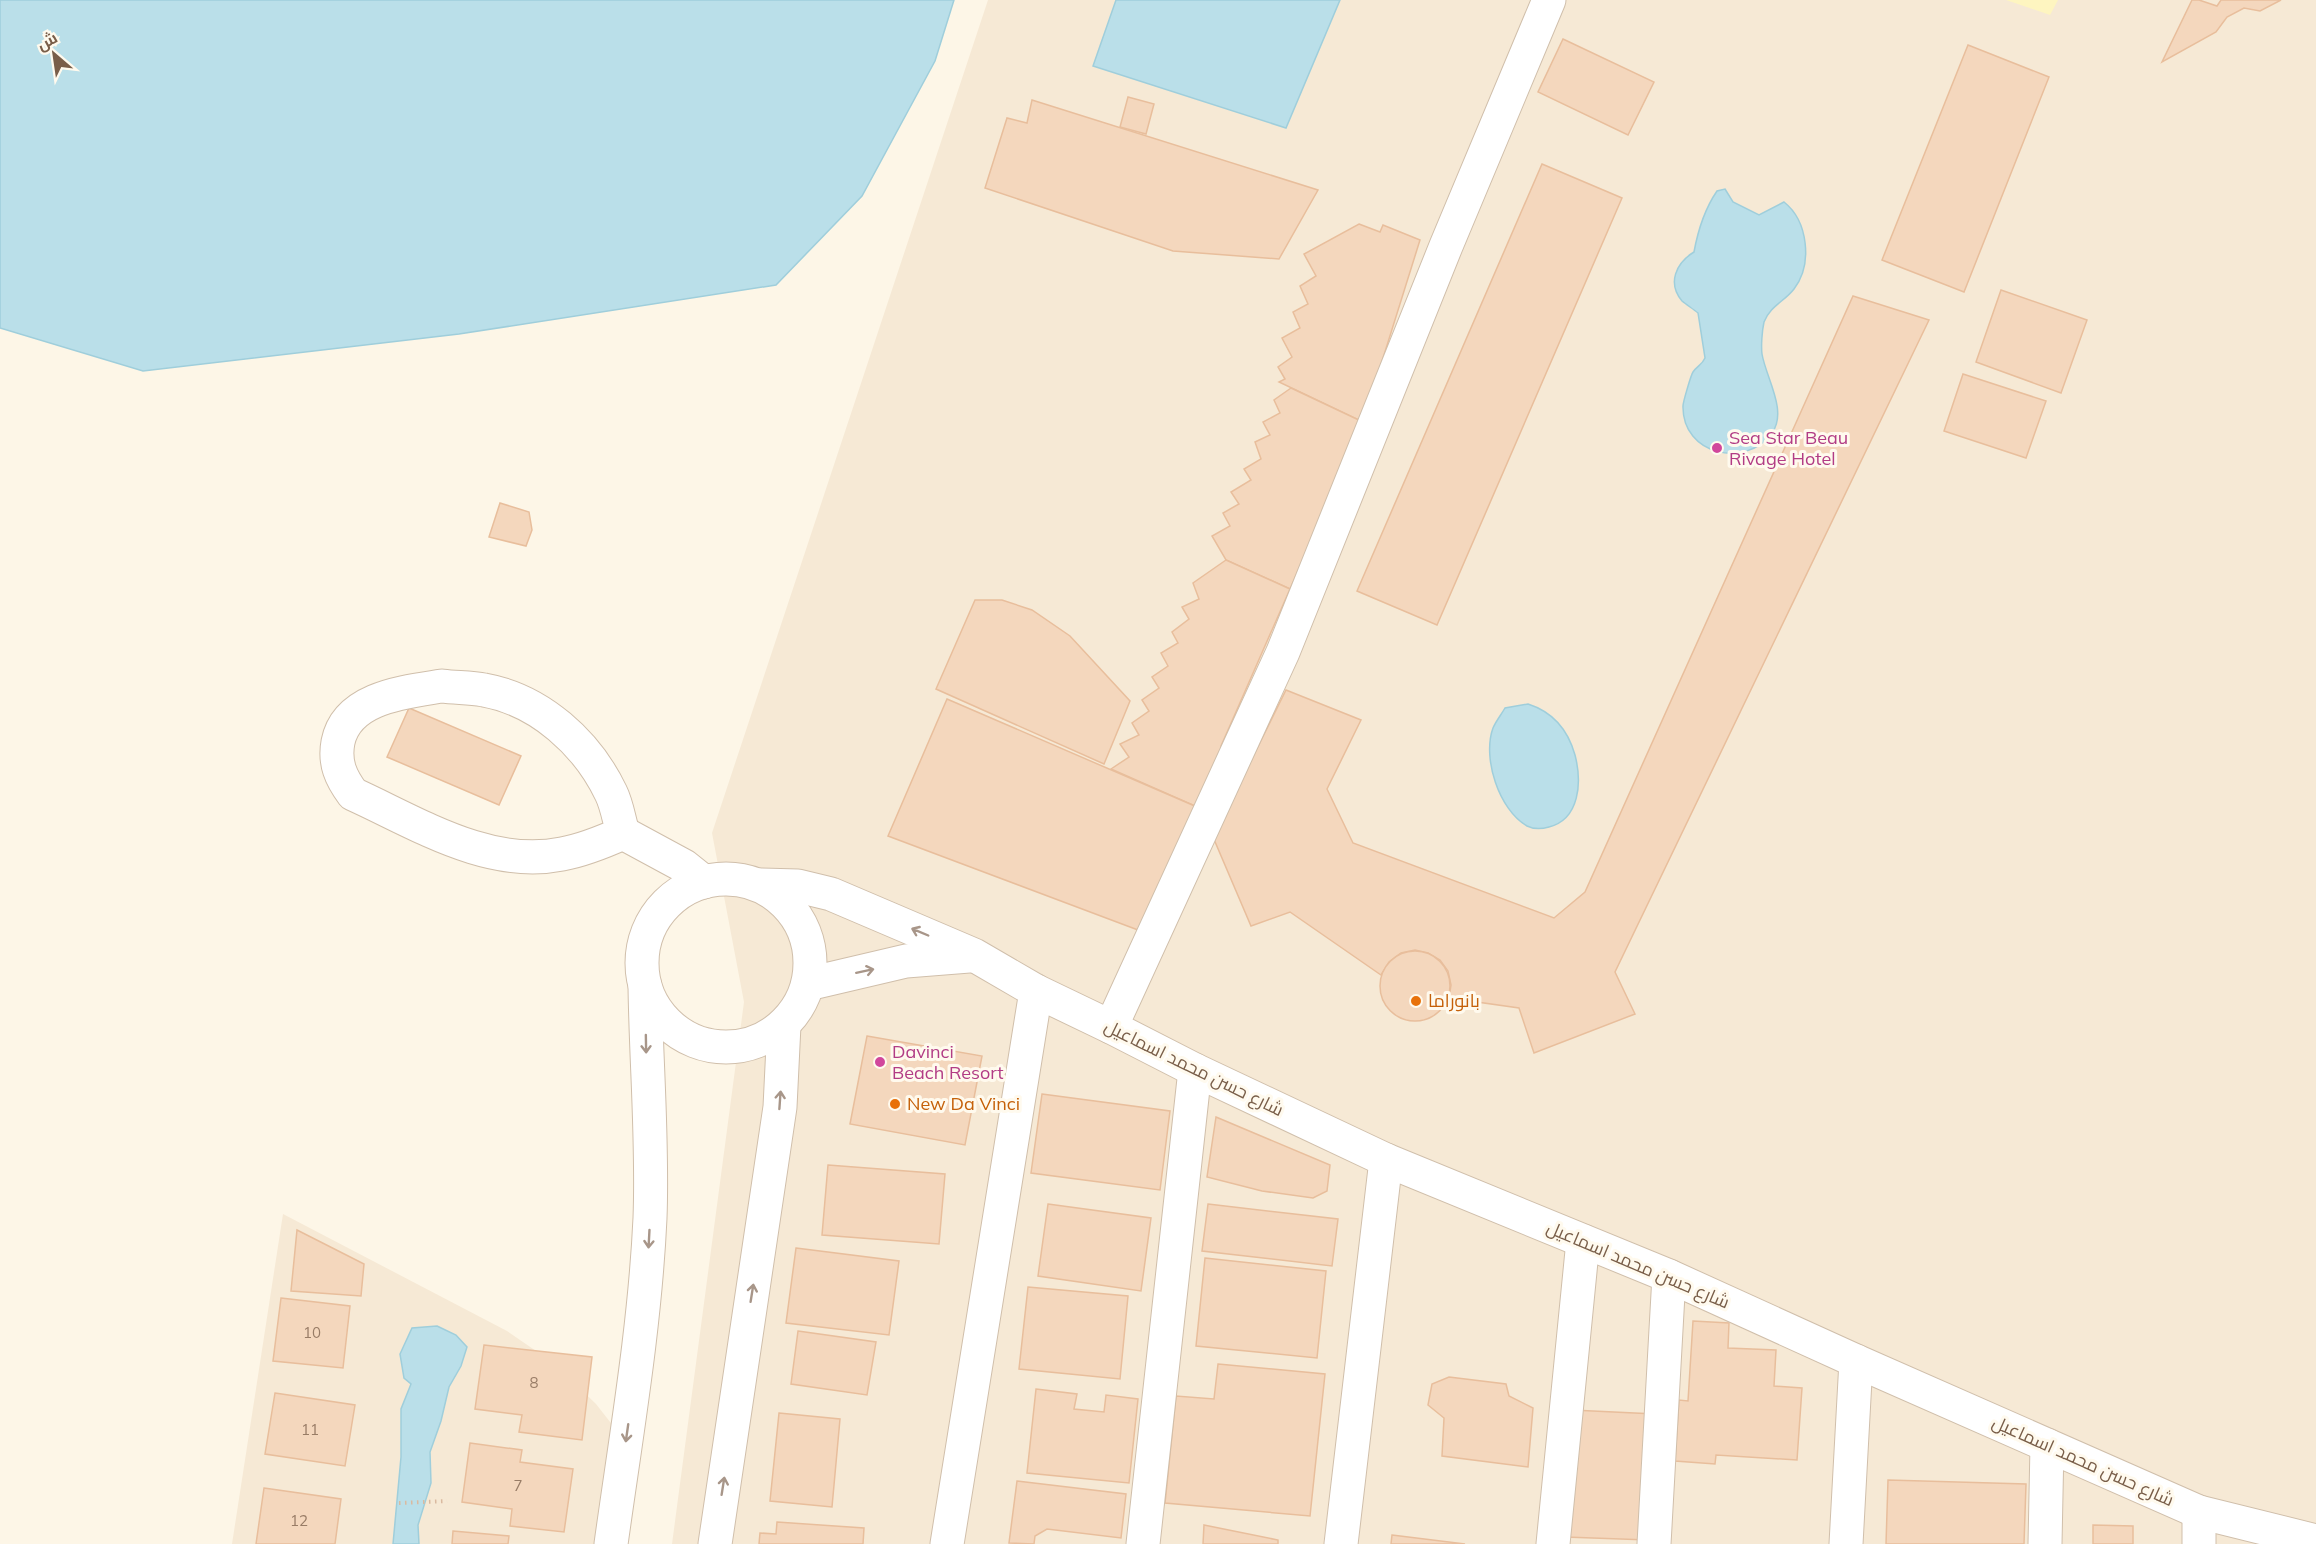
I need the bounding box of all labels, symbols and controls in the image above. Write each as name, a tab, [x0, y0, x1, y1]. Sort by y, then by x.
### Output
north arrow	[24, 24, 84, 84]
text: ش	[33, 27, 61, 55]
place label: Sea Star Beau Rivage Hotel	[1729, 426, 1848, 470]
marker: Sea Star Beau Rivage Hotel	[1710, 441, 1724, 455]
one-way arrow	[911, 926, 930, 937]
one-way arrow	[854, 965, 874, 976]
place label: بانوراما	[1428, 989, 1480, 1012]
marker: بانوراما	[1409, 994, 1423, 1008]
street label: شارع حسن محمد اسماعيل	[1100, 1014, 1288, 1122]
one-way arrow	[640, 1034, 652, 1054]
place label: Davinci Beach Resort	[892, 1040, 1004, 1084]
marker: Davinci Beach Resort	[873, 1055, 887, 1069]
one-way arrow	[775, 1091, 786, 1111]
place label: New Da Vinci	[907, 1092, 1020, 1115]
marker: New Da Vinci	[888, 1097, 902, 1111]
street label: شارع حسن محمد اسماعيل	[1543, 1216, 1733, 1314]
one-way arrow	[643, 1229, 654, 1249]
one-way arrow	[747, 1284, 758, 1304]
house number: 10	[303, 1323, 321, 1342]
house number: 8	[529, 1373, 539, 1392]
street label: شارع حسن محمد اسماعيل	[1988, 1410, 2178, 1512]
house number: 11	[301, 1420, 319, 1439]
one-way arrow	[621, 1422, 632, 1442]
house number: 7	[513, 1476, 523, 1495]
one-way arrow	[718, 1477, 729, 1497]
house number: 12	[290, 1511, 308, 1530]

